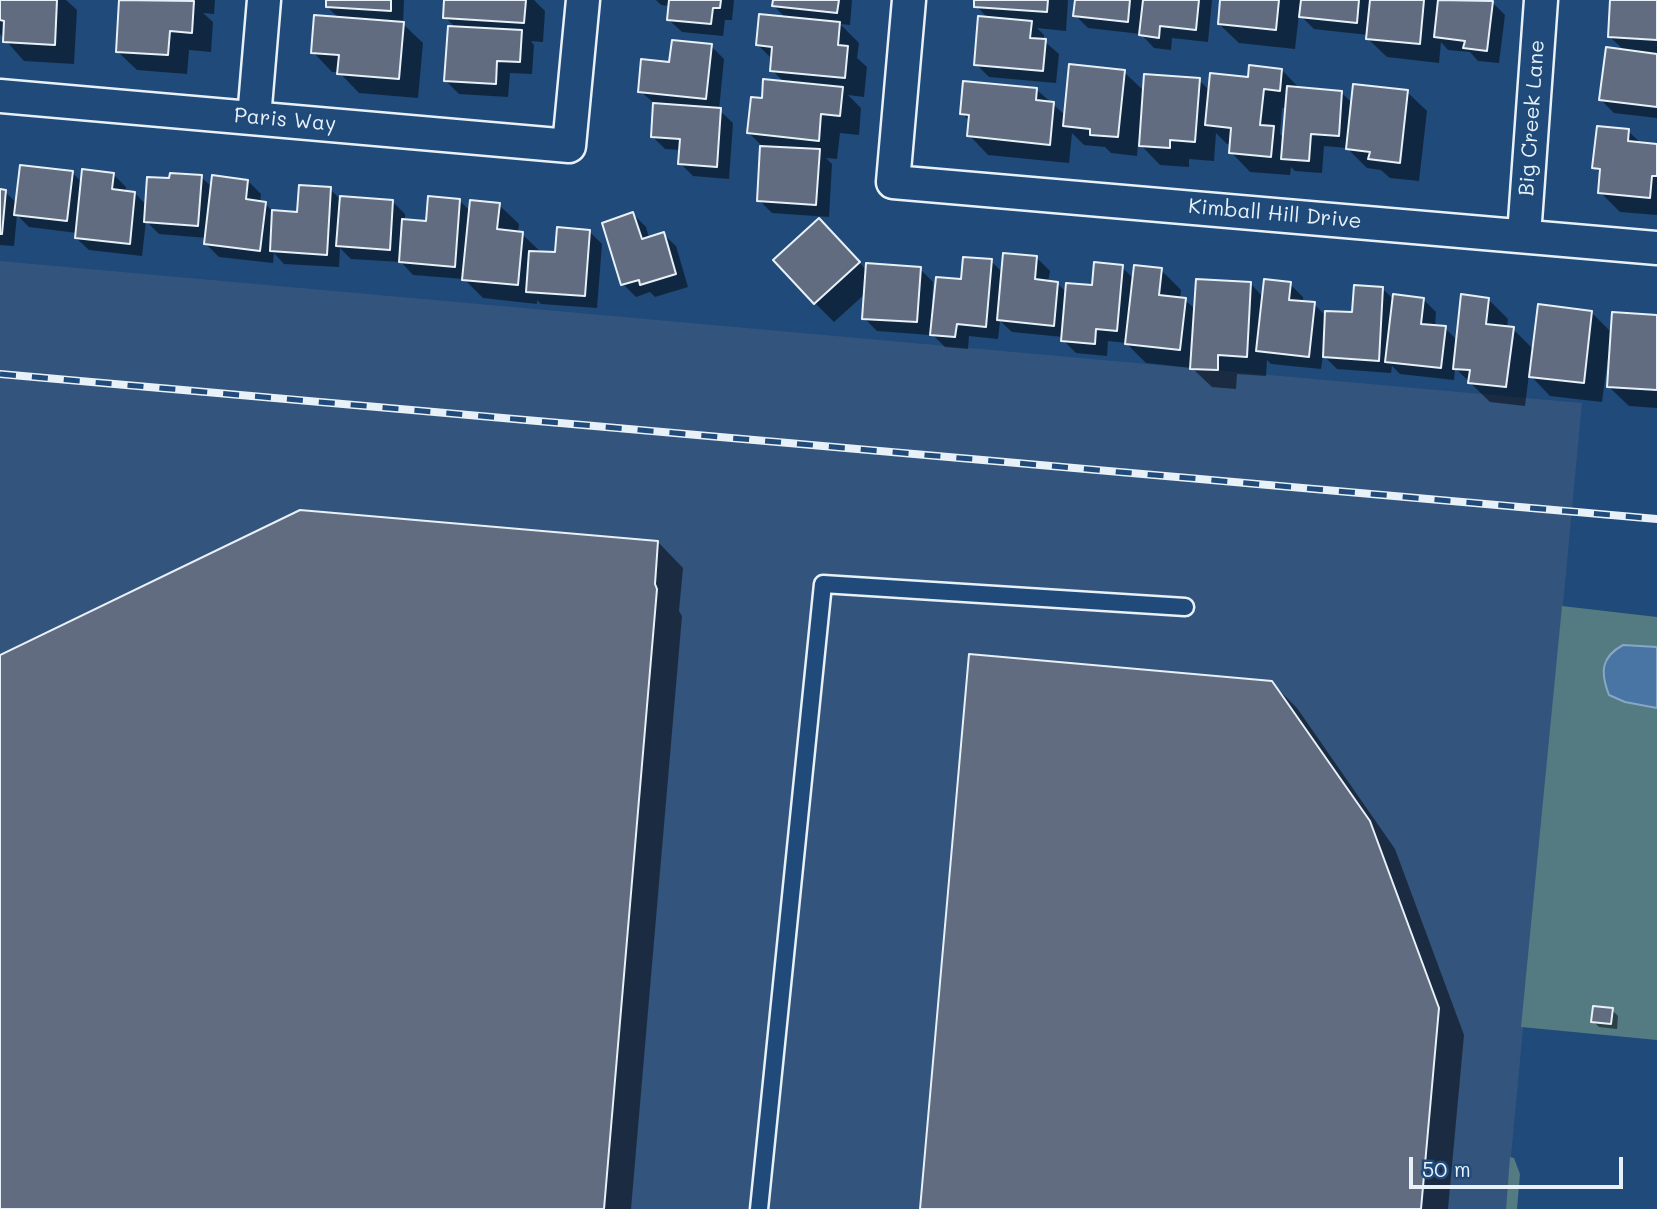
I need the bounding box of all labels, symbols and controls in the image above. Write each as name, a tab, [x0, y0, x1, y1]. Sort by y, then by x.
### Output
street label: Big Creek Lane	[1514, 39, 1550, 197]
street label: Paris Way	[233, 103, 337, 137]
street label: Kimball Hill Drive	[1187, 194, 1363, 234]
scale bar	[1412, 1142, 1626, 1186]
text: 50 m	[1422, 1155, 1471, 1182]

